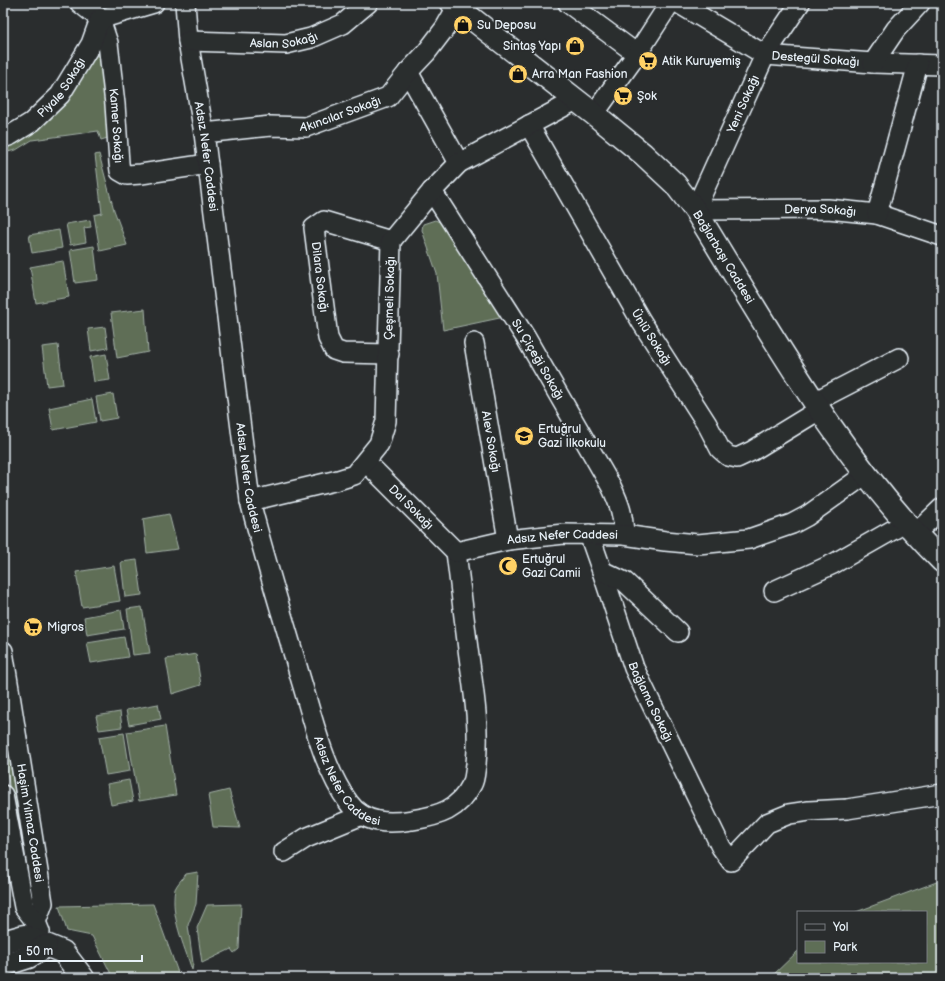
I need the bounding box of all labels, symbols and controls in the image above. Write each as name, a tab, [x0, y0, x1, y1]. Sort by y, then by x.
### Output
shop icon: Su Deposu	[452, 14, 474, 36]
place label: Su Deposu	[477, 18, 536, 33]
street label: Aslan Sokağı	[250, 29, 320, 52]
shop icon: Sintaş Yapı	[564, 35, 586, 57]
place label: Sintaş Yapı	[503, 39, 561, 54]
street label: Destegül Sokağı	[771, 49, 860, 70]
supermarket icon: Atik Kuruyemiş	[637, 50, 659, 72]
place label: Atik Kuruyemiş	[662, 54, 741, 69]
street label: Piyale Sokağı	[34, 55, 89, 121]
shop icon: Arra Man Fashion	[507, 63, 529, 85]
place label: Arra Man Fashion	[532, 67, 628, 82]
street label: Yeni Sokağı	[724, 73, 763, 136]
supermarket icon: Şok	[612, 85, 634, 107]
street label: Kamer Sokağı	[105, 87, 126, 164]
place label: Şok	[637, 89, 657, 104]
street label: Akıncılar Sokağı	[300, 93, 383, 135]
street label: Adsız Nefer Caddesi	[191, 100, 221, 213]
street label: Derya Sokağı	[784, 202, 857, 220]
street label: Bağlarbaşı Caddesi	[689, 208, 757, 307]
street label: Dilara Sokağı	[308, 241, 331, 313]
street label: Çeşmeli Sokağı	[381, 256, 399, 340]
street label: Ünlü Sokağı	[628, 306, 675, 369]
street label: Su Çiçeği Sokağı	[508, 316, 567, 403]
street label: Alev Sokağı	[478, 410, 503, 474]
street label: Adsız Nefer Caddesi	[232, 422, 265, 534]
place label: Ertuğrul Gazi İlkokulu	[538, 422, 606, 451]
school or university icon: Ertuğrul Gazi İlkokulu	[513, 425, 535, 447]
street label: Dal Sokağı	[385, 482, 437, 533]
street label: Adsız Nefer Caddesi	[506, 527, 618, 548]
place label: Ertuğrul Gazi Camii	[522, 552, 581, 581]
mosque icon: Ertuğrul Gazi Camii	[497, 555, 519, 577]
supermarket icon: Migros	[22, 616, 44, 638]
place label: Migros	[47, 620, 84, 635]
street label: Bağlama Sokağı	[624, 660, 676, 745]
street label: Adsız Nefer Caddesi	[310, 734, 382, 829]
street label: Haşim Yılmaz Caddesi	[13, 762, 47, 884]
legend	[797, 911, 927, 963]
text: Yol	[832, 920, 848, 935]
scale bar	[20, 937, 142, 963]
text: Park	[833, 940, 857, 955]
text: 50 m	[26, 944, 53, 959]

